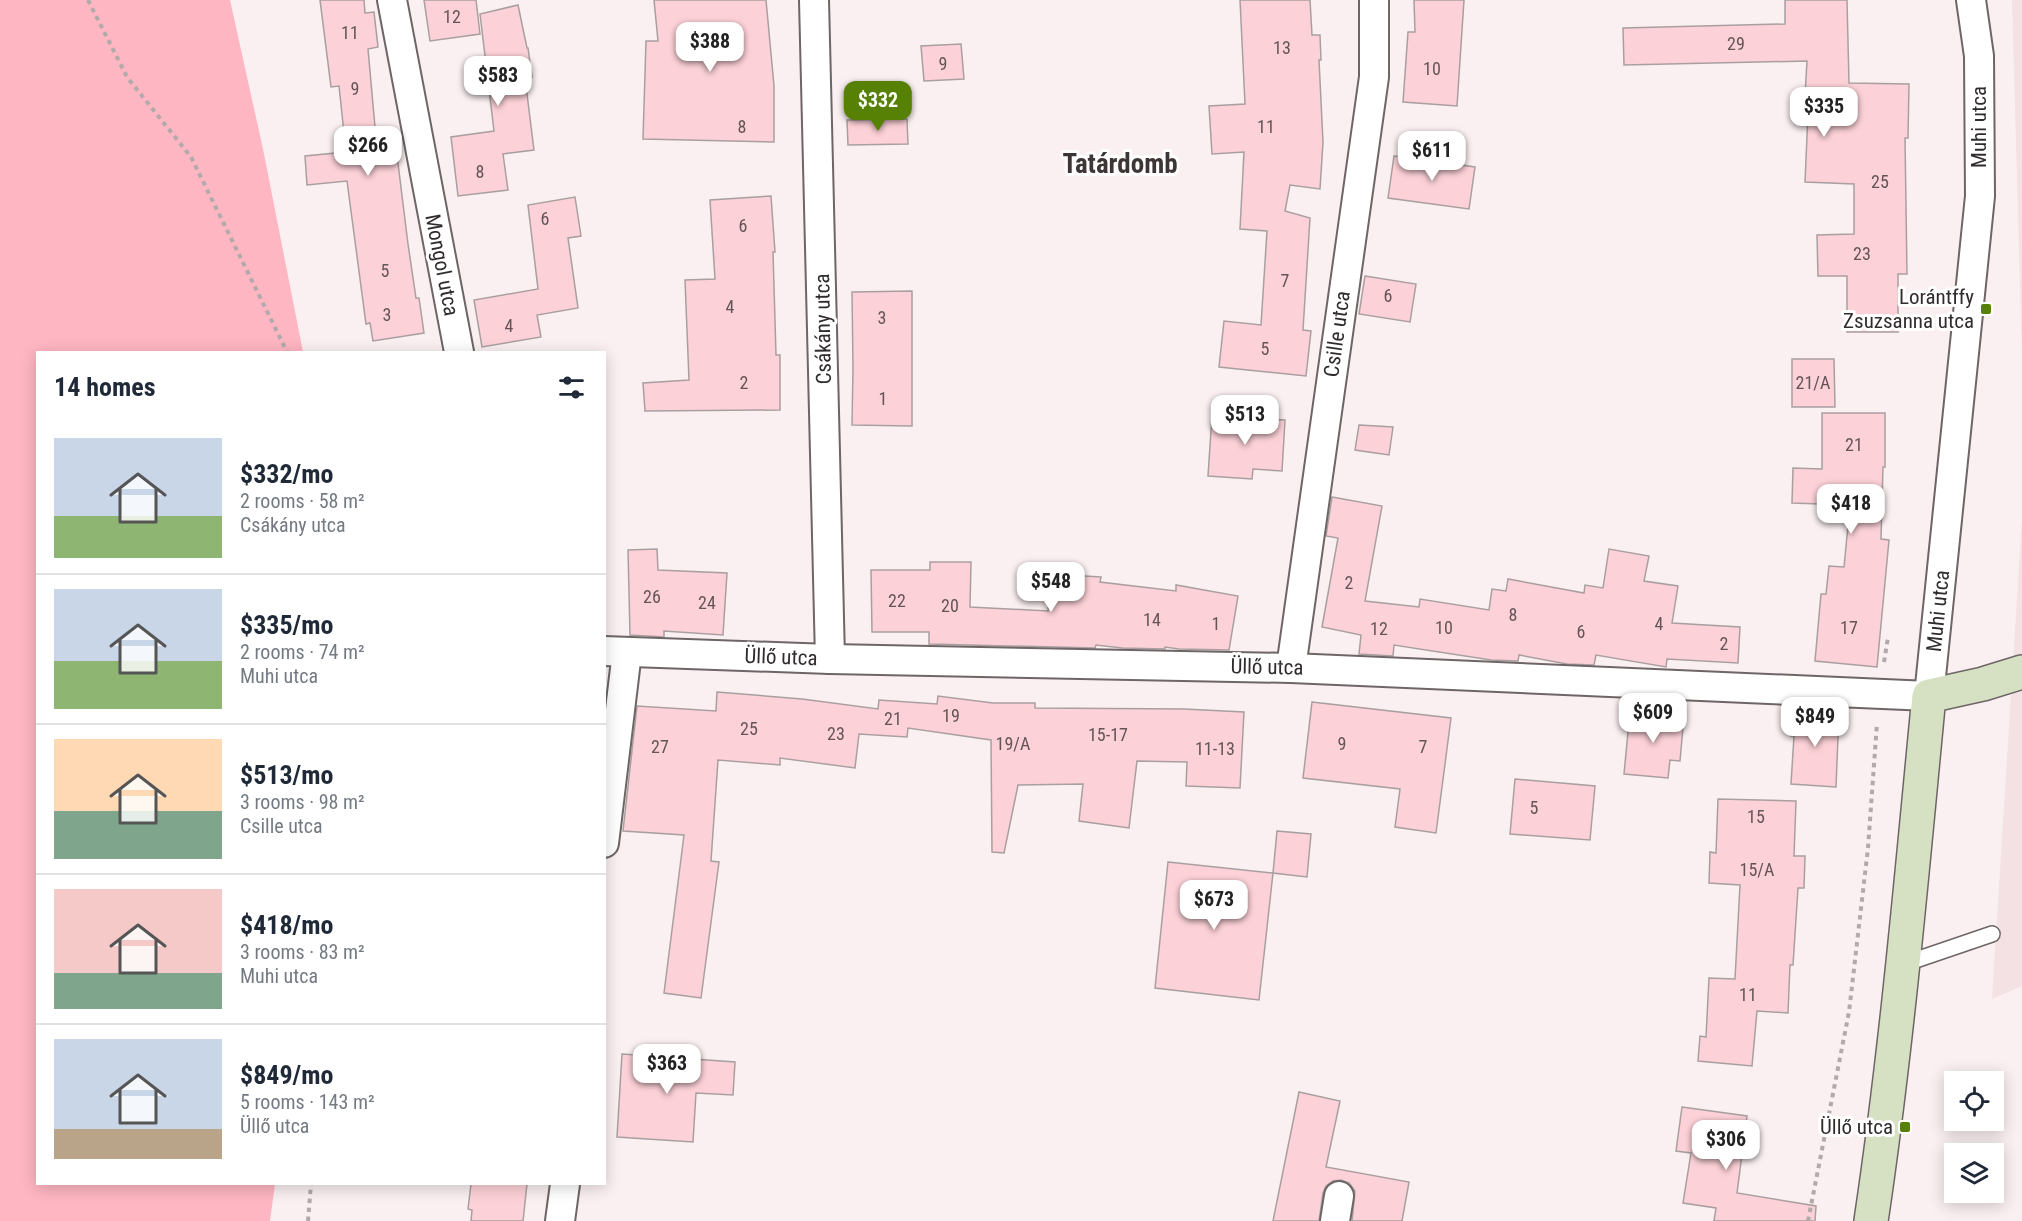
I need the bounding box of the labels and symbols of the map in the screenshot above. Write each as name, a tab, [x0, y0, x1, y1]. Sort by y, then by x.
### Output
house number: 12	[443, 6, 461, 27]
house number: 11	[341, 22, 359, 43]
pin: $388	[674, 22, 746, 73]
house number: 29	[1727, 33, 1745, 54]
house number: 13	[1273, 37, 1291, 58]
house number: 9	[939, 53, 947, 74]
pin: $583	[462, 56, 534, 107]
house number: 10	[1423, 58, 1441, 79]
house number: 9	[351, 78, 359, 99]
pin: $332	[842, 81, 914, 132]
street label: Muhi utca	[1967, 86, 1991, 168]
pin: $335	[1788, 87, 1860, 138]
house number: 8	[738, 116, 746, 137]
house number: 11	[1257, 116, 1275, 137]
pin: $266	[332, 126, 404, 177]
pin: $611	[1396, 131, 1468, 182]
district label: Tatárdomb	[1062, 148, 1178, 180]
house number: 8	[476, 161, 484, 182]
house number: 25	[1871, 171, 1889, 192]
house number: 6	[541, 208, 549, 229]
street label: Mongol utca	[420, 212, 464, 318]
house number: 6	[739, 215, 747, 236]
house number: 23	[1853, 243, 1871, 264]
house number: 5	[381, 260, 390, 281]
house number: 7	[1281, 270, 1290, 291]
street label: Csákány utca	[810, 273, 836, 385]
house number: 6	[1384, 285, 1392, 306]
place label: Lorántffy Zsuzsanna utca	[1843, 285, 1974, 333]
street label: Csille utca	[1319, 289, 1355, 379]
house number: 4	[726, 296, 735, 317]
marker: Lorántffy Zsuzsanna utca	[1979, 302, 1993, 316]
house number: 3	[383, 304, 391, 325]
house number: 3	[878, 307, 886, 328]
house number: 4	[505, 315, 514, 336]
house number: 5	[1261, 338, 1270, 359]
house number: 2	[740, 372, 749, 393]
house number: 21/A	[1796, 372, 1831, 393]
house number: 1	[879, 388, 887, 409]
pin: $513	[1209, 395, 1281, 446]
house number: 21	[1845, 434, 1863, 455]
pin: $418	[1815, 484, 1887, 535]
pin: $548	[1015, 562, 1087, 613]
street label: Muhi utca	[1922, 569, 1954, 653]
house number: 2	[1345, 572, 1354, 593]
house number: 26	[643, 586, 661, 607]
house number: 22	[888, 590, 906, 611]
house number: 24	[698, 592, 716, 613]
house number: 20	[941, 595, 959, 616]
house number: 8	[1509, 604, 1517, 625]
house number: 14	[1143, 609, 1161, 630]
house number: 1	[1212, 613, 1220, 634]
house number: 4	[1655, 613, 1664, 634]
house number: 10	[1435, 617, 1453, 638]
house number: 17	[1840, 617, 1858, 638]
house number: 12	[1370, 618, 1388, 639]
house number: 6	[1577, 621, 1585, 642]
house number: 2	[1720, 633, 1729, 654]
street label: Üllő utca	[744, 644, 818, 670]
street label: Üllő utca	[1230, 654, 1304, 680]
pin: $609	[1617, 693, 1689, 744]
pin: $849	[1779, 697, 1851, 748]
house number: 19	[942, 705, 960, 726]
house number: 21	[884, 708, 902, 729]
house number: 25	[740, 718, 758, 739]
house number: 23	[827, 723, 845, 744]
house number: 15-17	[1088, 724, 1128, 745]
house number: 19/A	[996, 733, 1031, 754]
house number: 9	[1338, 733, 1346, 754]
house number: 27	[651, 736, 669, 757]
house number: 7	[1419, 736, 1428, 757]
house number: 11-13	[1195, 738, 1235, 759]
house number: 5	[1530, 797, 1539, 818]
house number: 15	[1747, 806, 1765, 827]
house number: 15/A	[1740, 859, 1775, 880]
pin: $673	[1178, 880, 1250, 931]
house number: 11	[1739, 984, 1757, 1005]
pin: $363	[631, 1044, 703, 1095]
place label: Üllő utca	[1820, 1115, 1893, 1139]
pin: $306	[1690, 1120, 1762, 1171]
marker: Üllő utca	[1898, 1120, 1912, 1134]

